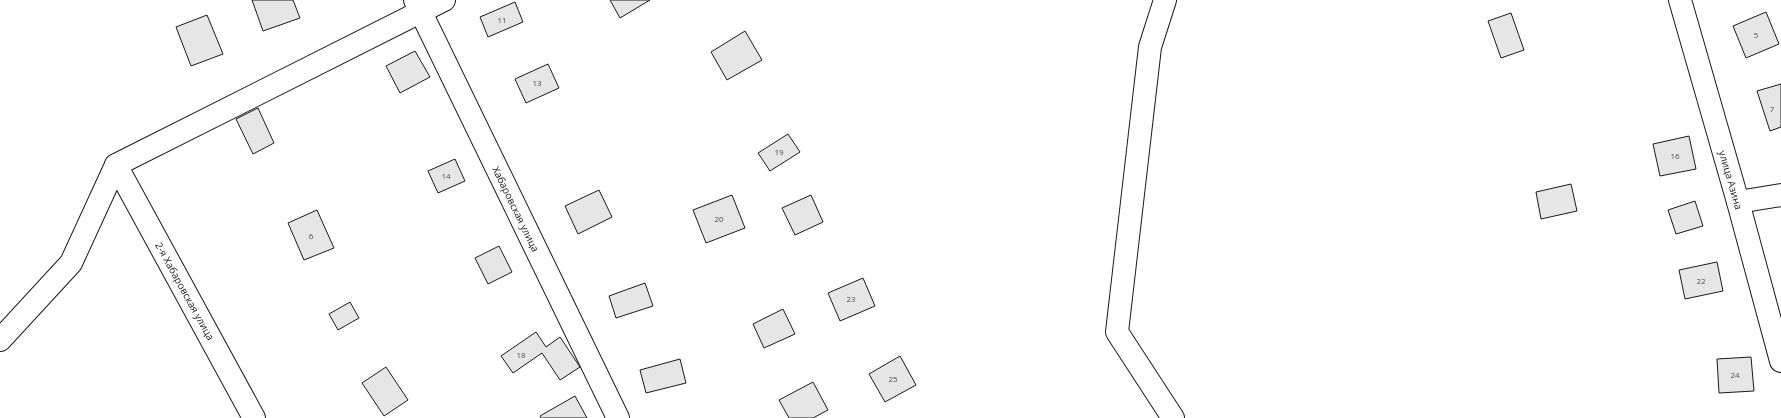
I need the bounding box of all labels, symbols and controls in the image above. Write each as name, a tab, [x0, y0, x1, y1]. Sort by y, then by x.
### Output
house number: 11	[497, 14, 507, 25]
house number: 5	[1754, 29, 1759, 40]
house number: 13	[532, 77, 542, 88]
house number: 7	[1770, 103, 1775, 114]
house number: 19	[774, 146, 784, 157]
street label: улица Азина	[1716, 149, 1746, 211]
house number: 16	[1670, 150, 1680, 161]
street label: Хабаровская улица	[489, 164, 543, 254]
house number: 14	[441, 170, 451, 181]
house number: 20	[714, 213, 724, 224]
house number: 6	[309, 230, 314, 241]
street label: 2-я Хабаровская улица	[152, 239, 218, 343]
house number: 22	[1696, 275, 1706, 286]
house number: 23	[846, 293, 856, 304]
house number: 18	[516, 349, 526, 360]
house number: 24	[1730, 369, 1740, 380]
house number: 25	[888, 373, 898, 384]

